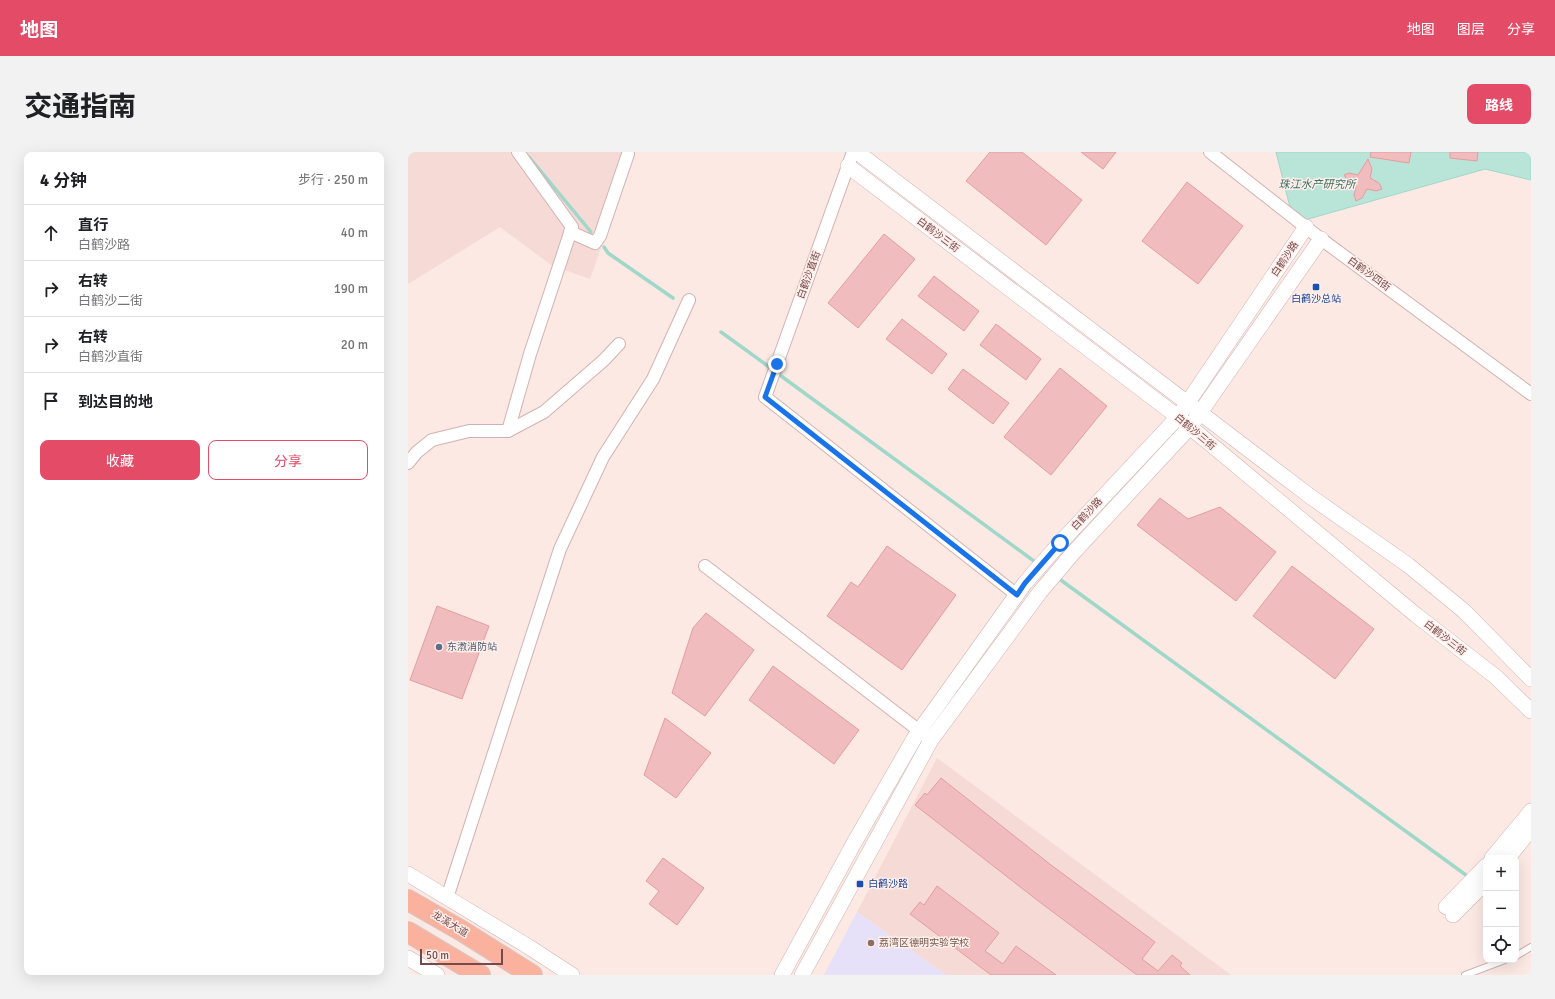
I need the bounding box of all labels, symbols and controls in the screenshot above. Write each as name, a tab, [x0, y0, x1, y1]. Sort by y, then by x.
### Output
text: 地图	[20, 18, 58, 42]
text: 地图	[1407, 21, 1435, 38]
text: 图层	[1457, 21, 1485, 38]
text: 分享	[1507, 21, 1535, 38]
button: 路线	[1467, 84, 1531, 124]
text: 交通指南	[24, 90, 136, 124]
text: 4 分钟	[40, 170, 87, 191]
text: 步行 · 250 m	[298, 172, 368, 188]
water label: 珠江水产研究所	[1279, 178, 1357, 191]
street label: 白鹤沙三街	[914, 215, 962, 255]
text: 直行	[78, 216, 108, 234]
icon: ahead	[40, 222, 62, 244]
text: 40 m	[341, 225, 368, 241]
text: 白鹤沙路	[78, 237, 130, 253]
street label: 白鹤沙路	[1269, 239, 1301, 279]
street label: 白鹤沙直街	[795, 249, 823, 301]
street label: 白鹤沙四街	[1345, 254, 1393, 294]
text: 右转	[78, 272, 108, 290]
icon: right	[40, 278, 62, 300]
text: 190 m	[334, 281, 368, 297]
marker: 白鹤沙总站	[1311, 282, 1321, 292]
text: 白鹤沙二街	[78, 293, 143, 309]
place label: 白鹤沙总站	[1291, 293, 1341, 305]
text: 右转	[78, 328, 108, 346]
icon: right	[40, 334, 62, 356]
text: 20 m	[341, 337, 368, 353]
text: 白鹤沙直街	[78, 349, 143, 365]
route end	[768, 355, 786, 373]
icon: arrive	[40, 390, 62, 412]
text: 到达目的地	[78, 393, 153, 411]
street label: 白鹤沙三街	[1172, 411, 1218, 453]
button: 收藏	[40, 440, 200, 480]
button: 分享	[208, 440, 368, 480]
street label: 白鹤沙路	[1069, 495, 1105, 533]
route start	[1051, 534, 1069, 552]
street label: 白鹤沙三街	[1422, 618, 1468, 658]
place label: 东漖消防站	[447, 641, 497, 653]
marker: 东漖消防站	[434, 642, 444, 652]
map controls	[1483, 855, 1519, 963]
button: +	[1483, 855, 1519, 891]
place label: 白鹤沙路	[868, 878, 908, 890]
marker: 白鹤沙路	[855, 879, 865, 889]
button: −	[1483, 891, 1519, 927]
street label: 龙溪大道	[430, 909, 470, 939]
button: locate	[1483, 927, 1519, 963]
place label: 荔湾区德明实验学校	[879, 937, 969, 949]
marker: 荔湾区德明实验学校	[866, 938, 876, 948]
scale bar	[420, 947, 503, 966]
text: 50 m	[426, 949, 449, 962]

